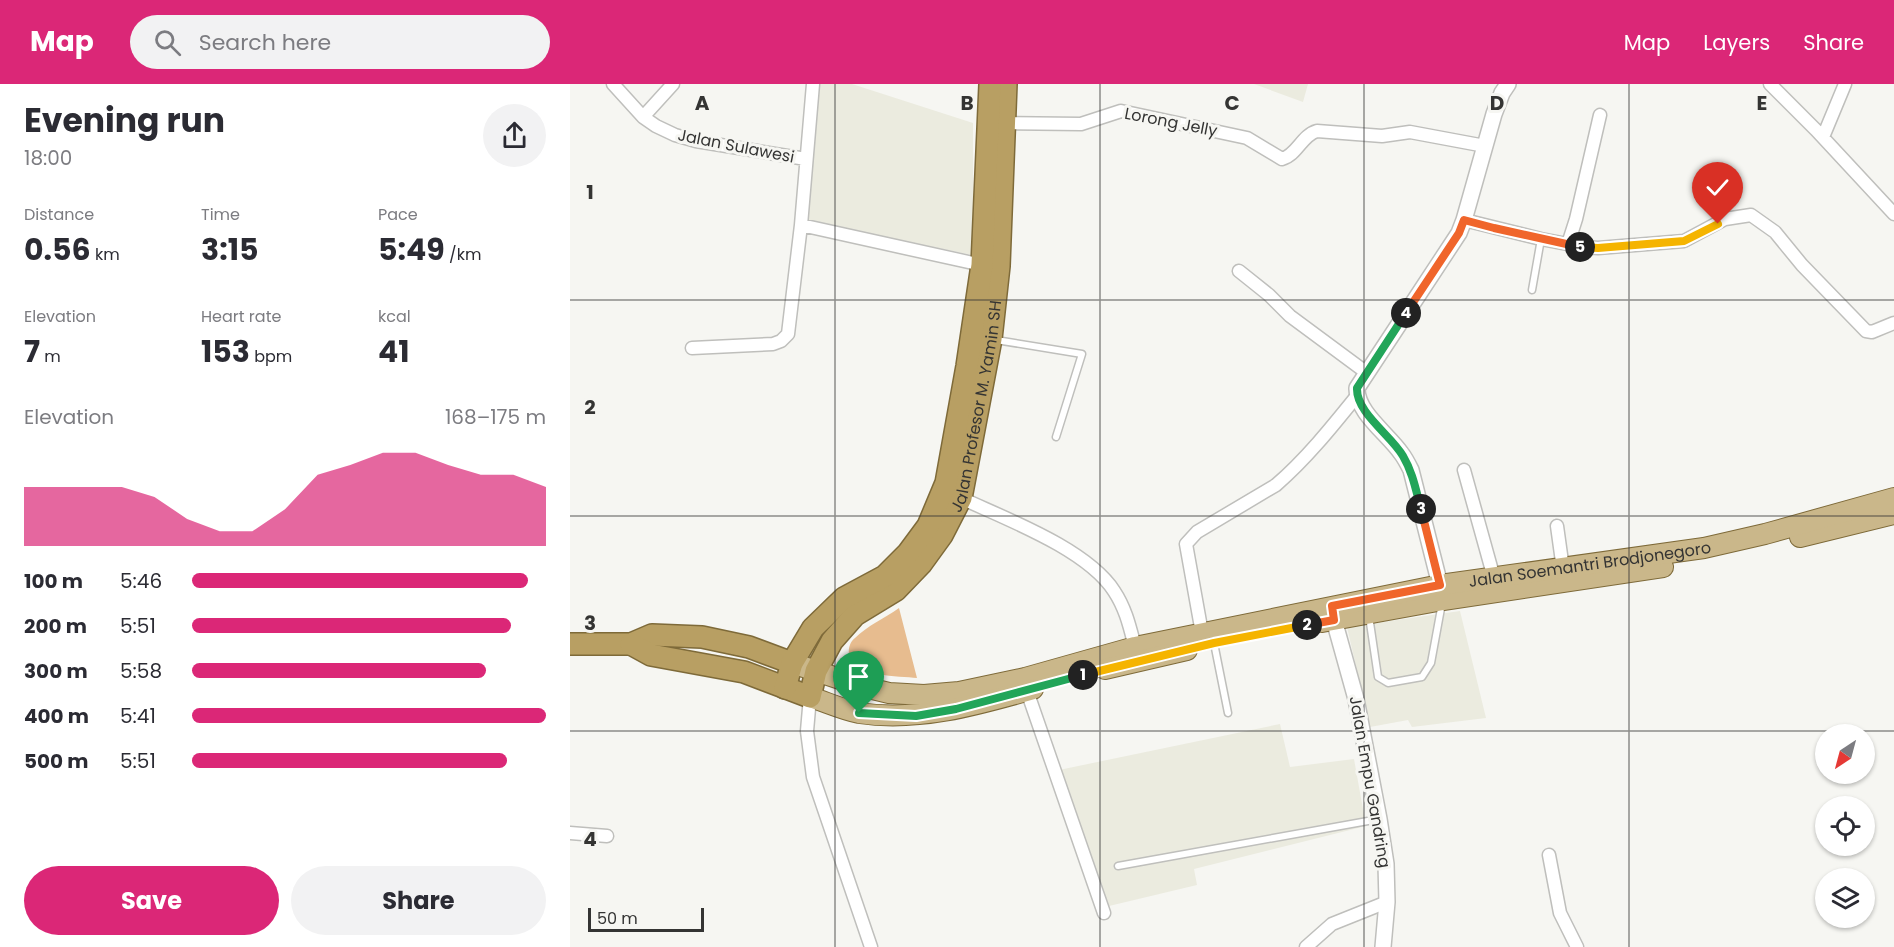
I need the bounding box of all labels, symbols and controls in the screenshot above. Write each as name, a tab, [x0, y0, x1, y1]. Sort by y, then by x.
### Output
search box	[130, 15, 550, 69]
text: Map	[30, 22, 94, 61]
icon: search	[151, 26, 184, 59]
text: Search here	[199, 27, 331, 58]
text: Map	[1624, 28, 1670, 57]
text: Layers	[1703, 28, 1770, 57]
text: Share	[1803, 28, 1864, 57]
text: A	[695, 89, 710, 117]
text: B	[960, 89, 974, 117]
text: C	[1224, 89, 1240, 117]
text: D	[1490, 89, 1504, 117]
text: E	[1757, 89, 1767, 117]
text: Evening run	[24, 97, 225, 144]
street label: Lorong Jelly	[1123, 102, 1219, 142]
button: share	[483, 104, 546, 167]
street label: Jalan Sulawesi	[676, 123, 796, 169]
text: 18:00	[24, 144, 72, 172]
pin	[1692, 162, 1743, 224]
icon: check	[1701, 171, 1734, 204]
text: 1	[586, 178, 594, 206]
text: Distance	[24, 203, 94, 226]
text: Time	[201, 203, 240, 226]
text: Pace	[378, 203, 418, 226]
text: 0.56	[24, 228, 91, 271]
text: 3:15	[201, 228, 258, 271]
text: 5:49	[378, 228, 445, 271]
pin: 5	[1565, 232, 1595, 262]
text: 5	[1575, 235, 1585, 258]
text: km	[91, 243, 120, 266]
text: /km	[445, 243, 481, 266]
pin: 4	[1391, 298, 1421, 328]
street label: Jalan Profesor M. Yamin SH	[944, 299, 1007, 516]
text: 4	[1401, 301, 1411, 324]
text: Elevation	[24, 305, 96, 328]
text: Heart rate	[201, 305, 281, 328]
text: kcal	[378, 305, 411, 328]
text: 7	[24, 330, 40, 373]
text: 153	[201, 330, 250, 373]
text: 41	[378, 330, 410, 373]
text: m	[40, 345, 61, 368]
text: bpm	[250, 345, 292, 368]
text: 2	[584, 393, 596, 421]
text: Elevation	[24, 403, 114, 431]
text: 168–175 m	[445, 403, 546, 431]
pin: 3	[1406, 494, 1436, 524]
text: 3	[1416, 497, 1426, 520]
street label: Jalan Soemantri Brodjonegoro	[1467, 535, 1713, 592]
text: 100 m	[24, 567, 83, 595]
text: 5:46	[120, 567, 162, 595]
text: 3	[584, 609, 596, 637]
pin: 2	[1292, 610, 1322, 640]
text: 200 m	[24, 612, 87, 640]
text: 5:51	[120, 612, 156, 640]
text: 2	[1302, 613, 1312, 636]
pin	[833, 651, 884, 713]
text: 300 m	[24, 657, 88, 685]
text: 5:58	[120, 657, 162, 685]
icon: arrive	[842, 660, 875, 693]
pin: 1	[1068, 660, 1098, 690]
text: 1	[1080, 663, 1086, 686]
street label: Jalan Empu Gandring	[1344, 694, 1396, 870]
text: 400 m	[24, 702, 89, 730]
text: 5:41	[120, 702, 156, 730]
north arrow	[1815, 724, 1875, 784]
map controls	[1815, 724, 1875, 928]
text: 500 m	[24, 747, 89, 775]
text: 5:51	[120, 747, 156, 775]
button: locate	[1815, 796, 1875, 856]
text: 4	[583, 825, 597, 853]
button: Save	[24, 866, 279, 935]
button: Share	[291, 866, 546, 935]
button: layers	[1815, 868, 1875, 928]
scale bar	[588, 905, 704, 932]
text: 50 m	[597, 907, 638, 930]

